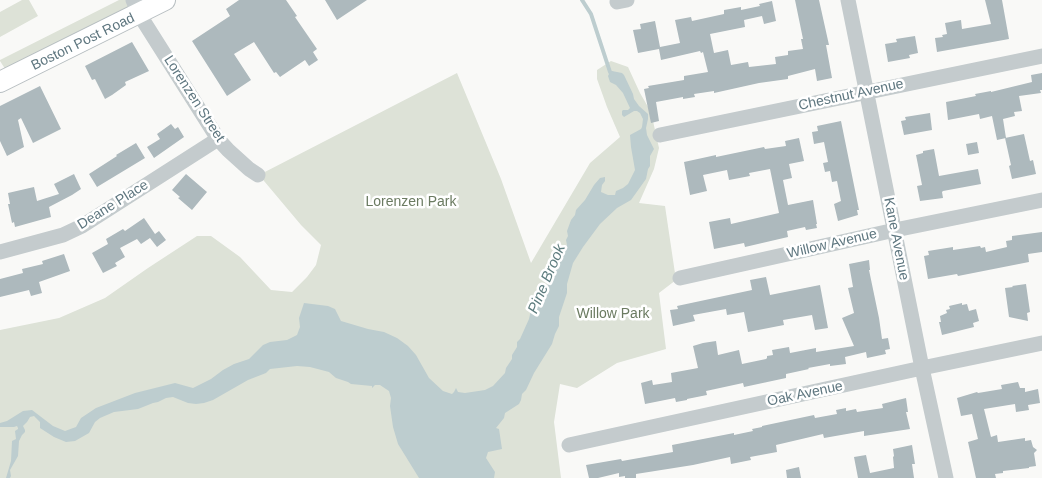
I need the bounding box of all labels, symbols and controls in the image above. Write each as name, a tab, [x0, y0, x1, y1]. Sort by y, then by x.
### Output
street label: Boston Post Road	[29, 10, 137, 74]
street label: Lorenzen Street	[160, 53, 228, 145]
street label: Chestnut Avenue	[797, 76, 905, 114]
street label: Deane Place	[75, 177, 151, 233]
park label: Lorenzen Park	[365, 194, 457, 210]
street label: Kane Avenue	[880, 196, 912, 282]
street label: Willow Avenue	[786, 226, 878, 262]
water label: Pine Brook	[524, 242, 570, 316]
park label: Willow Park	[576, 306, 650, 322]
street label: Oak Avenue	[766, 378, 844, 410]

